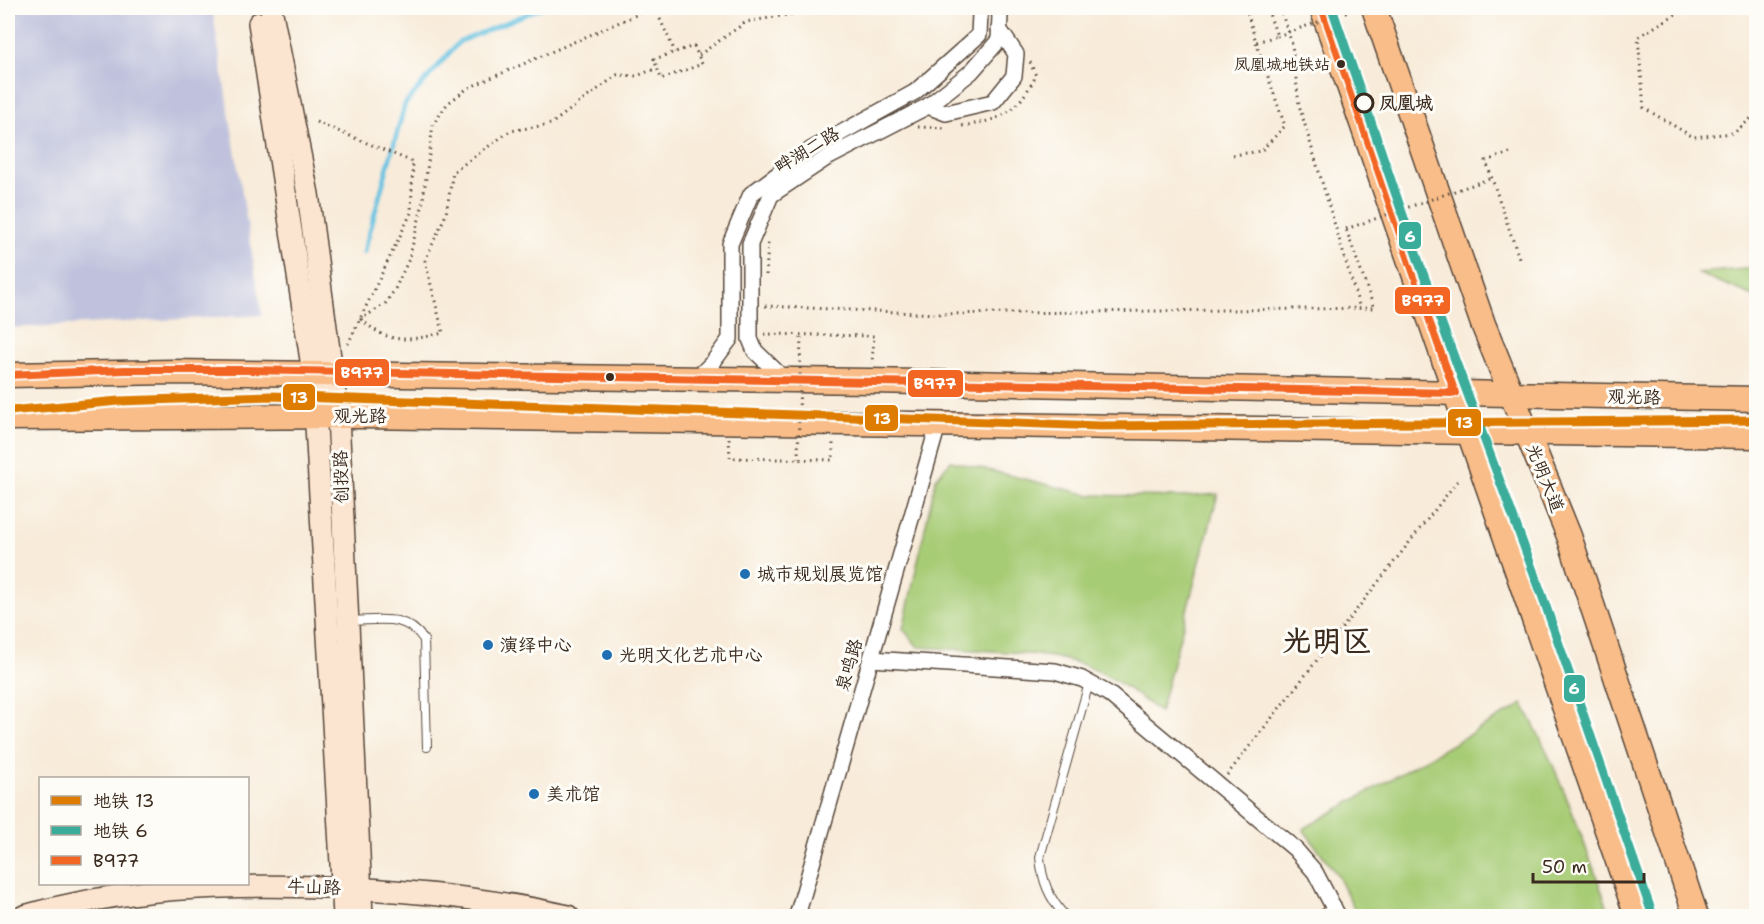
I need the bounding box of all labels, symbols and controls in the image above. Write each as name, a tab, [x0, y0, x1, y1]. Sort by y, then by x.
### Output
place label: 凤凰城地铁站	[1234, 54, 1330, 75]
marker: 凤凰城地铁站	[1335, 58, 1347, 70]
place label: 凤凰城	[1379, 91, 1433, 115]
marker: 凤凰城	[1354, 93, 1374, 113]
street label: 畔湖二路	[770, 121, 844, 179]
line badge: 6	[1398, 221, 1422, 250]
text: 6	[1404, 226, 1416, 247]
line badge: B977	[1394, 286, 1451, 315]
text: B977	[1402, 290, 1444, 311]
line badge: B977	[334, 358, 390, 387]
text: B977	[341, 362, 383, 383]
line badge: B977	[907, 369, 964, 398]
unlabelled marker	[604, 371, 616, 383]
text: B977	[914, 373, 956, 394]
line badge: 13	[282, 383, 316, 411]
street label: 观光路	[1607, 385, 1661, 409]
text: 13	[290, 387, 308, 408]
street label: 观光路	[333, 404, 387, 428]
line badge: 13	[864, 404, 899, 432]
text: 13	[873, 408, 891, 429]
line badge: 13	[1447, 408, 1482, 437]
text: 13	[1455, 412, 1473, 433]
street label: 光明大道	[1520, 440, 1570, 516]
street label: 创投路	[328, 450, 354, 504]
place label: 城市规划展览馆	[757, 562, 883, 586]
marker: 城市规划展览馆	[738, 567, 752, 581]
district label: 光明区	[1282, 620, 1372, 661]
place label: 演绎中心	[500, 633, 572, 657]
street label: 泉鸣路	[830, 636, 868, 694]
marker: 演绎中心	[481, 638, 495, 652]
place label: 光明文化艺术中心	[619, 643, 763, 667]
marker: 光明文化艺术中心	[600, 648, 614, 662]
line badge: 6	[1563, 674, 1586, 703]
text: 6	[1568, 678, 1580, 699]
legend	[39, 777, 249, 885]
place label: 美术馆	[546, 782, 600, 806]
marker: 美术馆	[527, 787, 541, 801]
text: 地铁 13	[93, 789, 154, 813]
text: 地铁 6	[93, 819, 148, 843]
scale bar	[1533, 846, 1644, 884]
text: B977	[93, 849, 139, 873]
text: 50 m	[1542, 855, 1587, 879]
street label: 牛山路	[287, 874, 341, 900]

